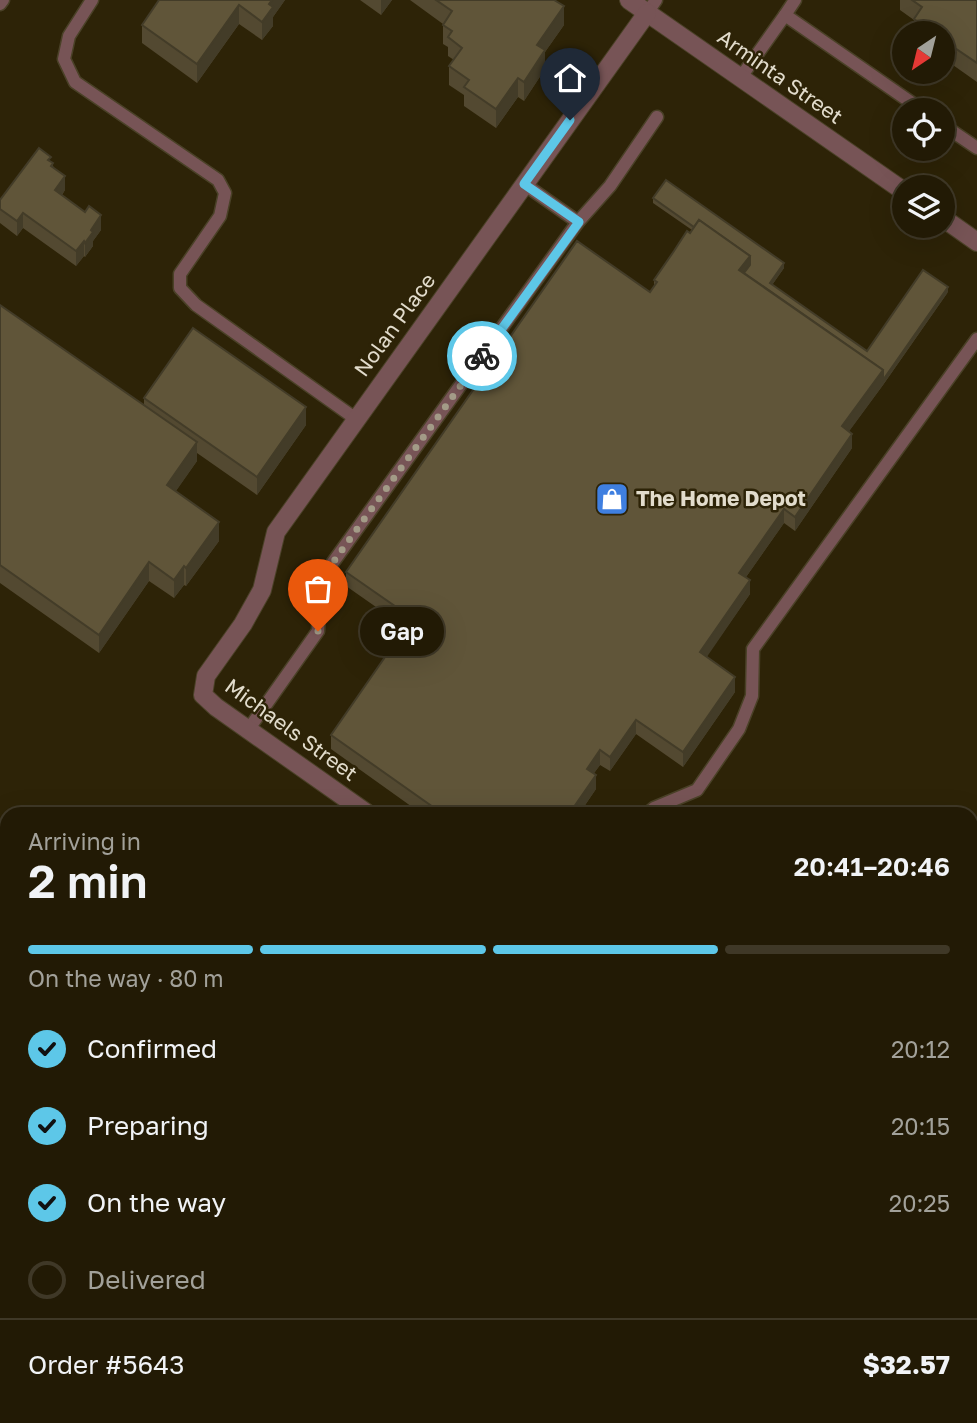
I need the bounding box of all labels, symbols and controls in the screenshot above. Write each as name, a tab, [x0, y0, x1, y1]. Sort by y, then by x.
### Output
north arrow	[892, 21, 956, 84]
map controls	[892, 21, 955, 238]
street label: Arminta Street	[713, 23, 848, 129]
pin	[540, 48, 600, 120]
icon: home	[551, 59, 589, 97]
button: locate	[892, 98, 955, 161]
button: layers	[892, 175, 955, 238]
street label: Nolan Place	[348, 268, 440, 381]
courier	[447, 321, 517, 391]
icon: bike	[463, 337, 501, 375]
shop icon: The Home Depot	[593, 480, 631, 518]
place label: The Home Depot	[636, 485, 806, 511]
pin	[288, 559, 348, 631]
icon: bag	[299, 570, 337, 608]
callout: Gap	[360, 606, 444, 656]
text: Gap	[380, 617, 424, 645]
street label: Michaels Street	[220, 672, 363, 786]
text: Arriving in	[28, 827, 141, 855]
text: 20:41–20:46	[794, 851, 950, 882]
text: 2 min	[28, 853, 148, 908]
text: On the way · 80 m	[28, 964, 224, 992]
icon: check	[28, 1030, 66, 1068]
text: Confirmed	[87, 1033, 217, 1064]
text: 20:12	[891, 1035, 950, 1063]
icon: check	[28, 1107, 66, 1145]
text: Preparing	[87, 1110, 209, 1141]
text: 20:15	[891, 1112, 950, 1140]
icon: check	[28, 1184, 66, 1222]
text: On the way	[87, 1187, 226, 1218]
text: 20:25	[889, 1189, 950, 1217]
text: Delivered	[87, 1264, 206, 1295]
text: Order #5643	[28, 1349, 184, 1380]
text: $32.57	[863, 1349, 950, 1380]

